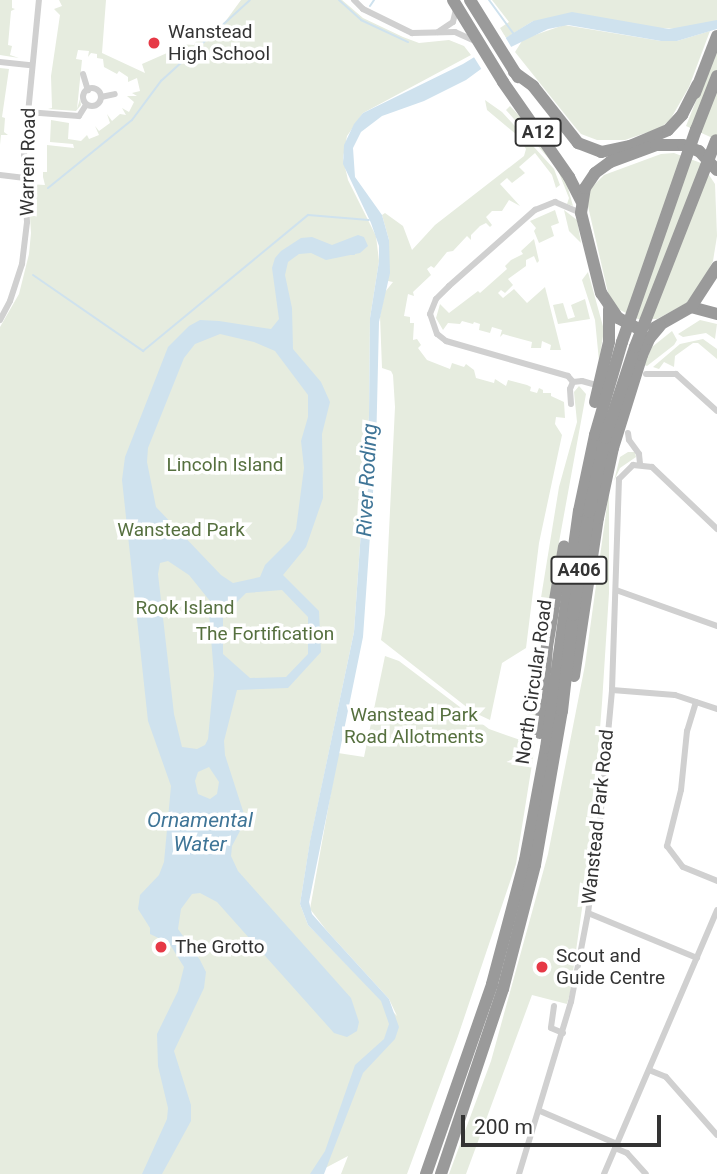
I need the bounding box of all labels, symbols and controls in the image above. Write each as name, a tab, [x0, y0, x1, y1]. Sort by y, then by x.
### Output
place label: Wanstead High School	[168, 21, 270, 65]
marker: Wanstead High School	[146, 35, 162, 51]
street label: Warren Road	[16, 108, 40, 216]
road number: A12	[514, 118, 562, 146]
water label: River Roding	[351, 423, 383, 537]
park label: Lincoln Island	[166, 454, 284, 476]
park label: Wanstead Park	[117, 519, 245, 541]
road number: A406	[549, 556, 609, 584]
park label: Rook Island	[136, 597, 234, 619]
street label: North Circular Road	[511, 598, 557, 766]
park label: The Fortification	[196, 623, 334, 645]
park label: Wanstead Park Road Allotments	[344, 704, 484, 748]
street label: Wanstead Park Road	[577, 728, 619, 906]
water label: Ornamental Water	[147, 807, 253, 857]
place label: The Grotto	[175, 936, 265, 958]
marker: The Grotto	[153, 939, 169, 955]
place label: Scout and Guide Centre	[556, 945, 665, 989]
marker: Scout and Guide Centre	[534, 959, 550, 975]
scale bar	[465, 1100, 664, 1144]
text: 200 m	[474, 1115, 533, 1139]

